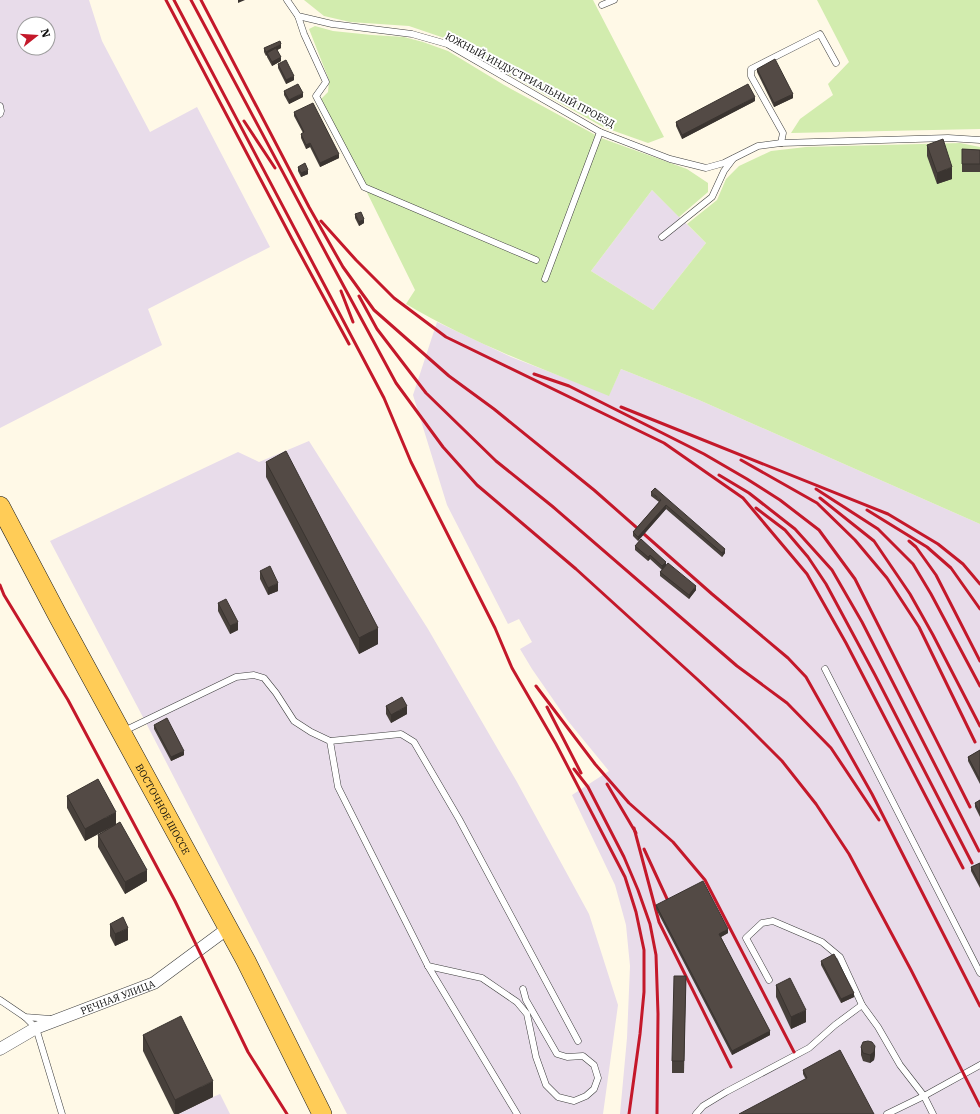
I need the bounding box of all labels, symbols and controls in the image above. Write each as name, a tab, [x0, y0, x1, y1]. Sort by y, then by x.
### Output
north arrow	[16, 16, 56, 56]
text: N	[38, 27, 54, 40]
street label: ЮЖНЫЙ ИНДУСТРИАЛЬНЫЙ ПРОЕЗД	[443, 30, 617, 130]
street label: ВОСТОЧНОЕ ШОССЕ	[133, 761, 193, 857]
street label: РЕЧНАЯ УЛИЦА	[78, 977, 157, 1017]

